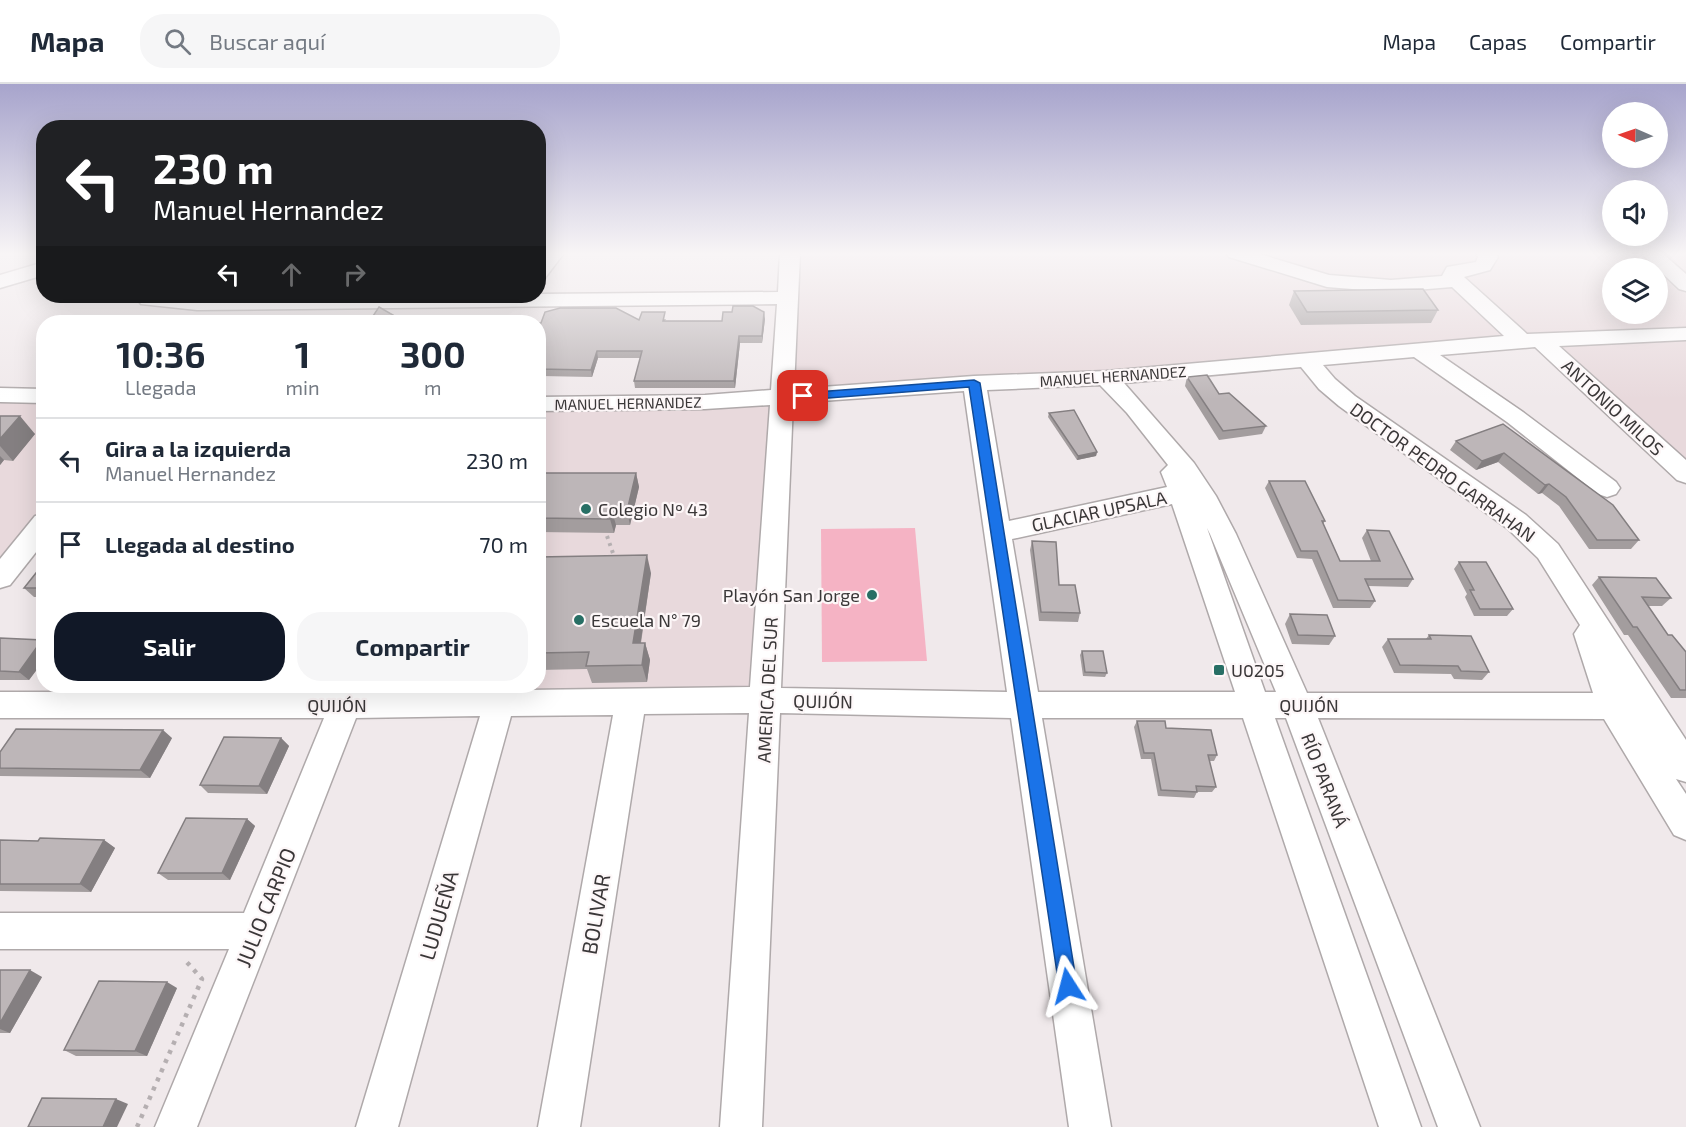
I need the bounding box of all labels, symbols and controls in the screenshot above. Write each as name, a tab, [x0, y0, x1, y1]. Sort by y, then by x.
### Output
search box	[140, 14, 560, 68]
text: Mapa	[30, 24, 104, 58]
icon: search	[161, 25, 194, 58]
text: Buscar aquí	[209, 28, 325, 54]
text: Mapa	[1382, 29, 1436, 54]
text: Capas	[1469, 29, 1527, 54]
text: Compartir	[1560, 29, 1656, 54]
north arrow	[1602, 102, 1668, 168]
map controls	[1602, 102, 1668, 324]
text: 230 m	[153, 142, 274, 192]
icon: left	[54, 144, 132, 222]
button: sound	[1602, 180, 1668, 246]
text: Manuel Hernandez	[153, 193, 384, 225]
icon: left	[212, 258, 245, 291]
icon: ahead	[275, 258, 308, 291]
icon: right	[338, 258, 371, 291]
button: layers	[1602, 258, 1668, 324]
text: 10:36	[116, 332, 205, 375]
text: 1	[295, 332, 310, 375]
text: 300	[400, 332, 466, 375]
street label: ANTONIO MILOS	[1558, 354, 1668, 460]
street label: MANUEL HERNANDEZ	[1039, 362, 1187, 390]
pin	[777, 370, 828, 421]
text: Llegada	[125, 375, 197, 399]
text: min	[286, 375, 320, 399]
text: m	[424, 375, 442, 399]
icon: arrive	[786, 379, 819, 412]
street label: MANUEL HERNANDEZ	[554, 393, 702, 413]
street label: DOCTOR PEDRO GARRAHAN	[1346, 397, 1540, 547]
text: Gira a la izquierda	[105, 435, 291, 461]
icon: left	[54, 444, 87, 477]
text: 230 m	[466, 447, 528, 473]
text: Manuel Hernandez	[105, 461, 276, 485]
street label: GLACIAR UPSALA	[1030, 486, 1169, 536]
place label: Colegio Nº 43	[598, 498, 708, 520]
marker: Colegio Nº 43	[579, 502, 593, 516]
icon: arrive	[54, 528, 87, 561]
text: Llegada al destino	[105, 531, 295, 557]
text: 70 m	[479, 531, 528, 557]
place label: Playón San Jorge	[723, 584, 860, 606]
marker: Playón San Jorge	[865, 588, 879, 602]
place label: Escuela N° 79	[591, 609, 701, 631]
button: Salir	[54, 612, 285, 681]
button: Compartir	[297, 612, 528, 681]
marker: Escuela N° 79	[572, 613, 586, 627]
street label: AMERICA DEL SUR	[752, 617, 782, 763]
place label: U0205	[1231, 659, 1284, 681]
marker: U0205	[1212, 663, 1226, 677]
street label: QUIJÓN	[793, 689, 853, 713]
street label: QUIJÓN	[307, 694, 367, 716]
street label: QUIJÓN	[1279, 694, 1339, 716]
street label: RÍO PARANÁ	[1297, 730, 1353, 831]
street label: JULIO CARPIO	[230, 844, 300, 970]
street label: LUDUEÑA	[413, 867, 463, 963]
street label: BOLIVAR	[576, 872, 614, 956]
position arrow	[1036, 954, 1100, 1018]

